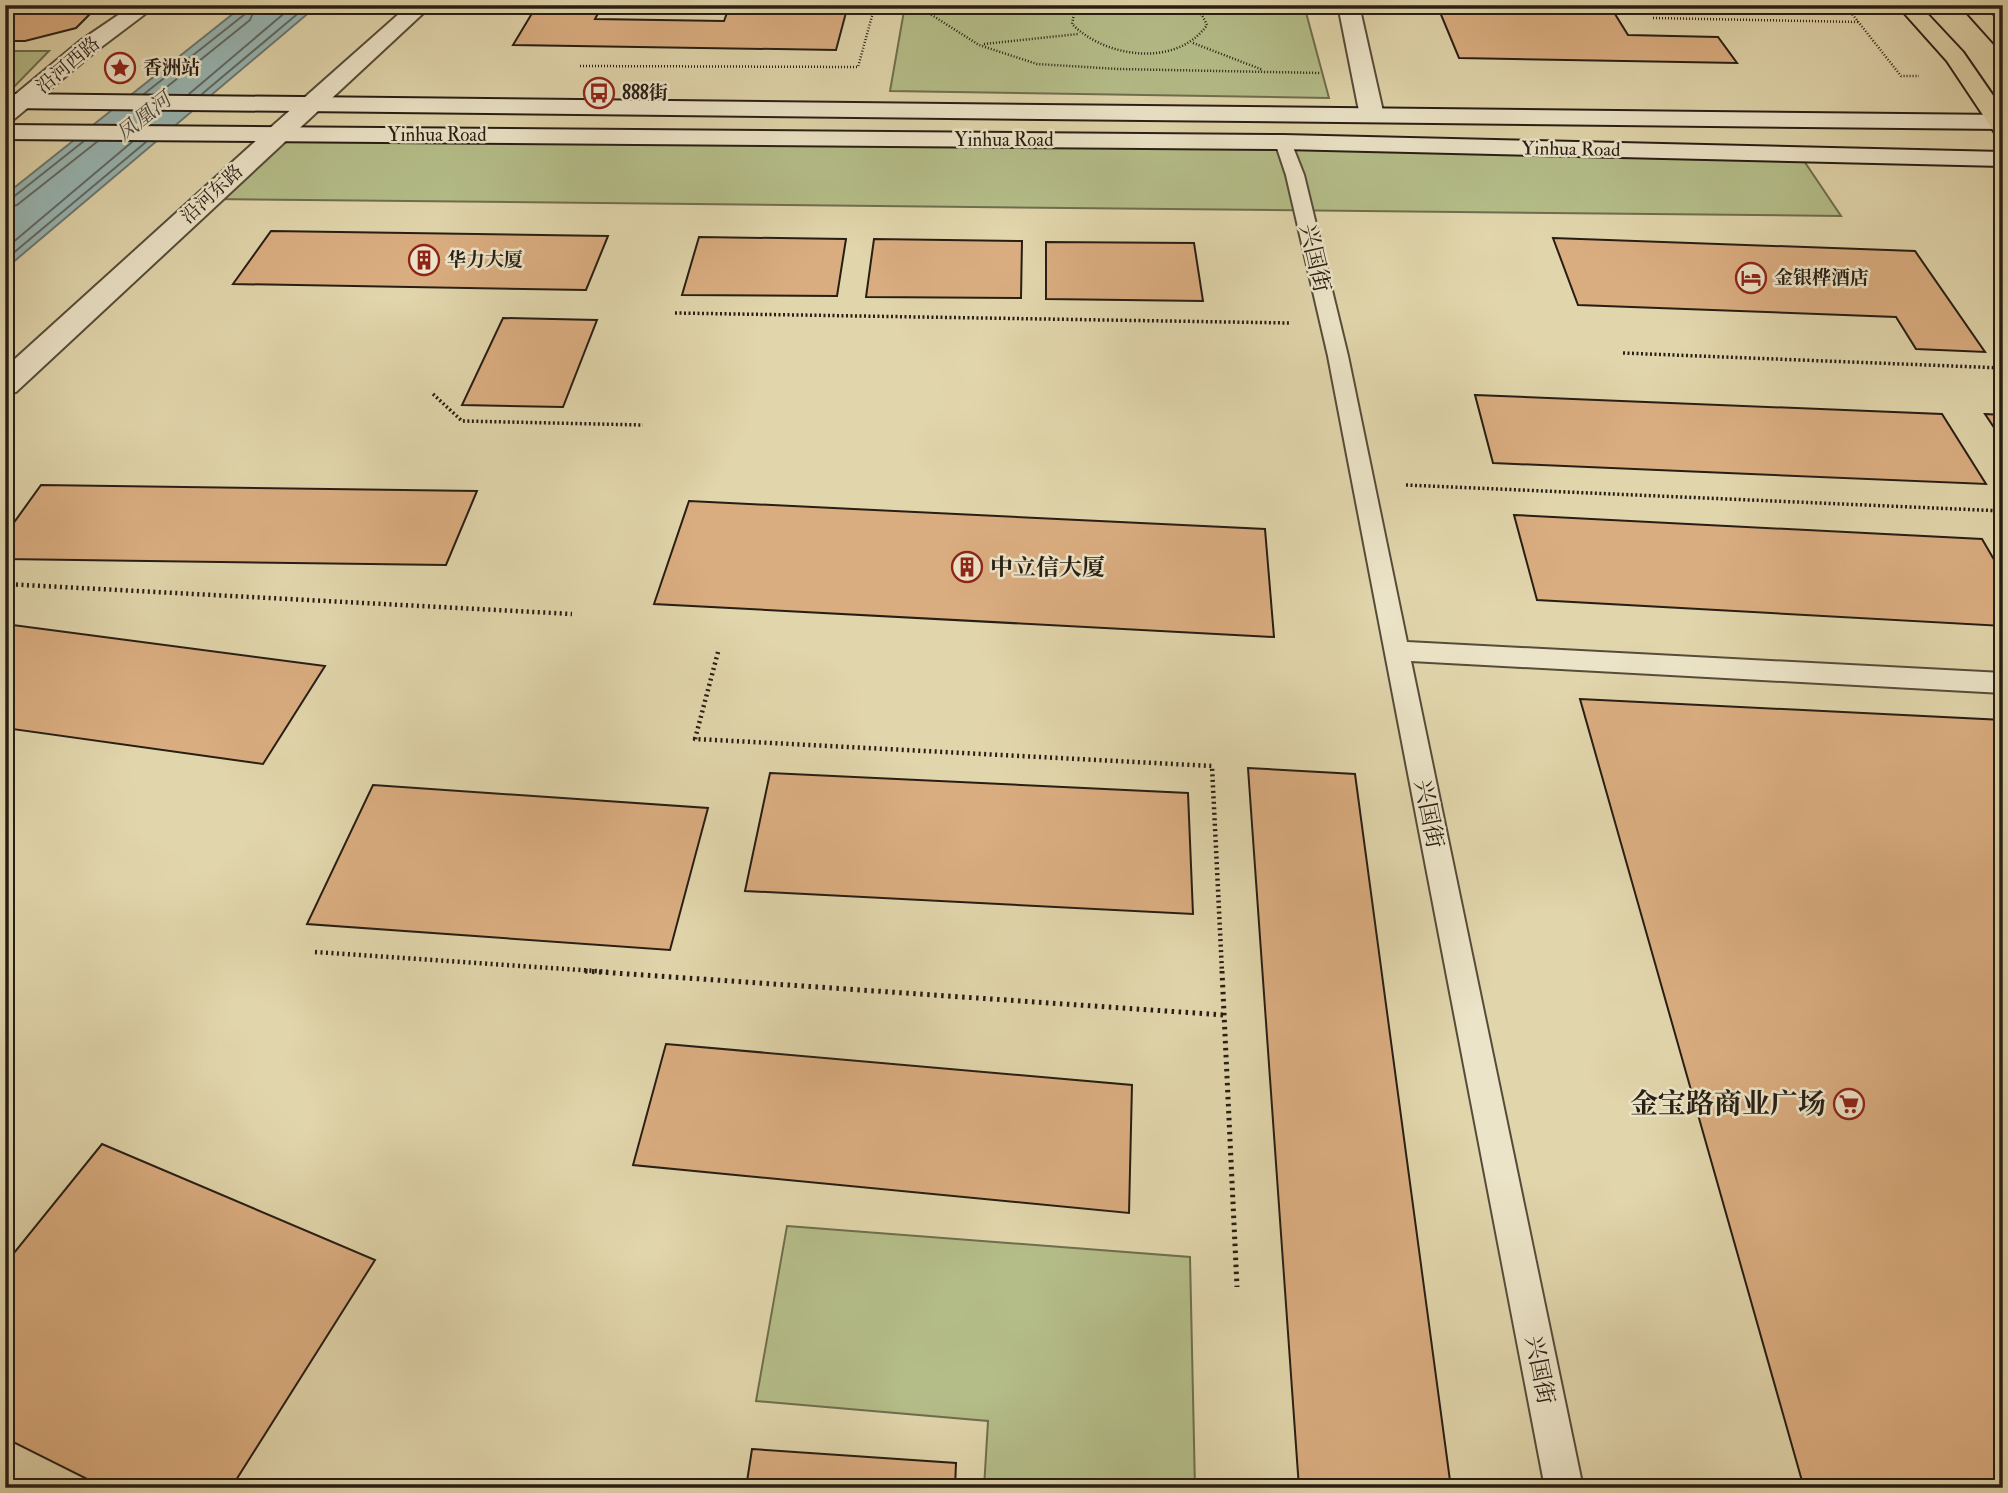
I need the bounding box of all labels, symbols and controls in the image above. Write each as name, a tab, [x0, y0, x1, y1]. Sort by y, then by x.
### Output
street label: 沿河西路	[31, 31, 105, 99]
place icon: 香洲站	[103, 51, 137, 85]
place label: 香洲站	[143, 56, 200, 80]
bus stop icon: 888街	[582, 76, 616, 110]
place label: 888街	[622, 81, 668, 105]
water label: 凤凰河	[111, 84, 180, 147]
street label: Yinhua Road	[388, 123, 487, 147]
street label: Yinhua Road	[955, 128, 1054, 152]
street label: Yinhua Road	[1521, 136, 1621, 162]
street label: 沿河东路	[176, 159, 248, 229]
street label: 兴国街	[1293, 221, 1337, 295]
building icon: 华力大厦	[407, 243, 441, 277]
place label: 华力大厦	[447, 248, 523, 272]
hotel icon: 金银桦酒店	[1734, 261, 1768, 295]
place label: 金银桦酒店	[1774, 266, 1869, 290]
building icon: 中立信大厦	[950, 550, 984, 584]
place label: 中立信大厦	[990, 553, 1105, 582]
street label: 兴国街	[1408, 777, 1450, 851]
place label: 金宝路商业广场	[1630, 1087, 1826, 1122]
supermarket icon: 金宝路商业广场	[1832, 1087, 1866, 1121]
street label: 兴国街	[1519, 1333, 1561, 1407]

